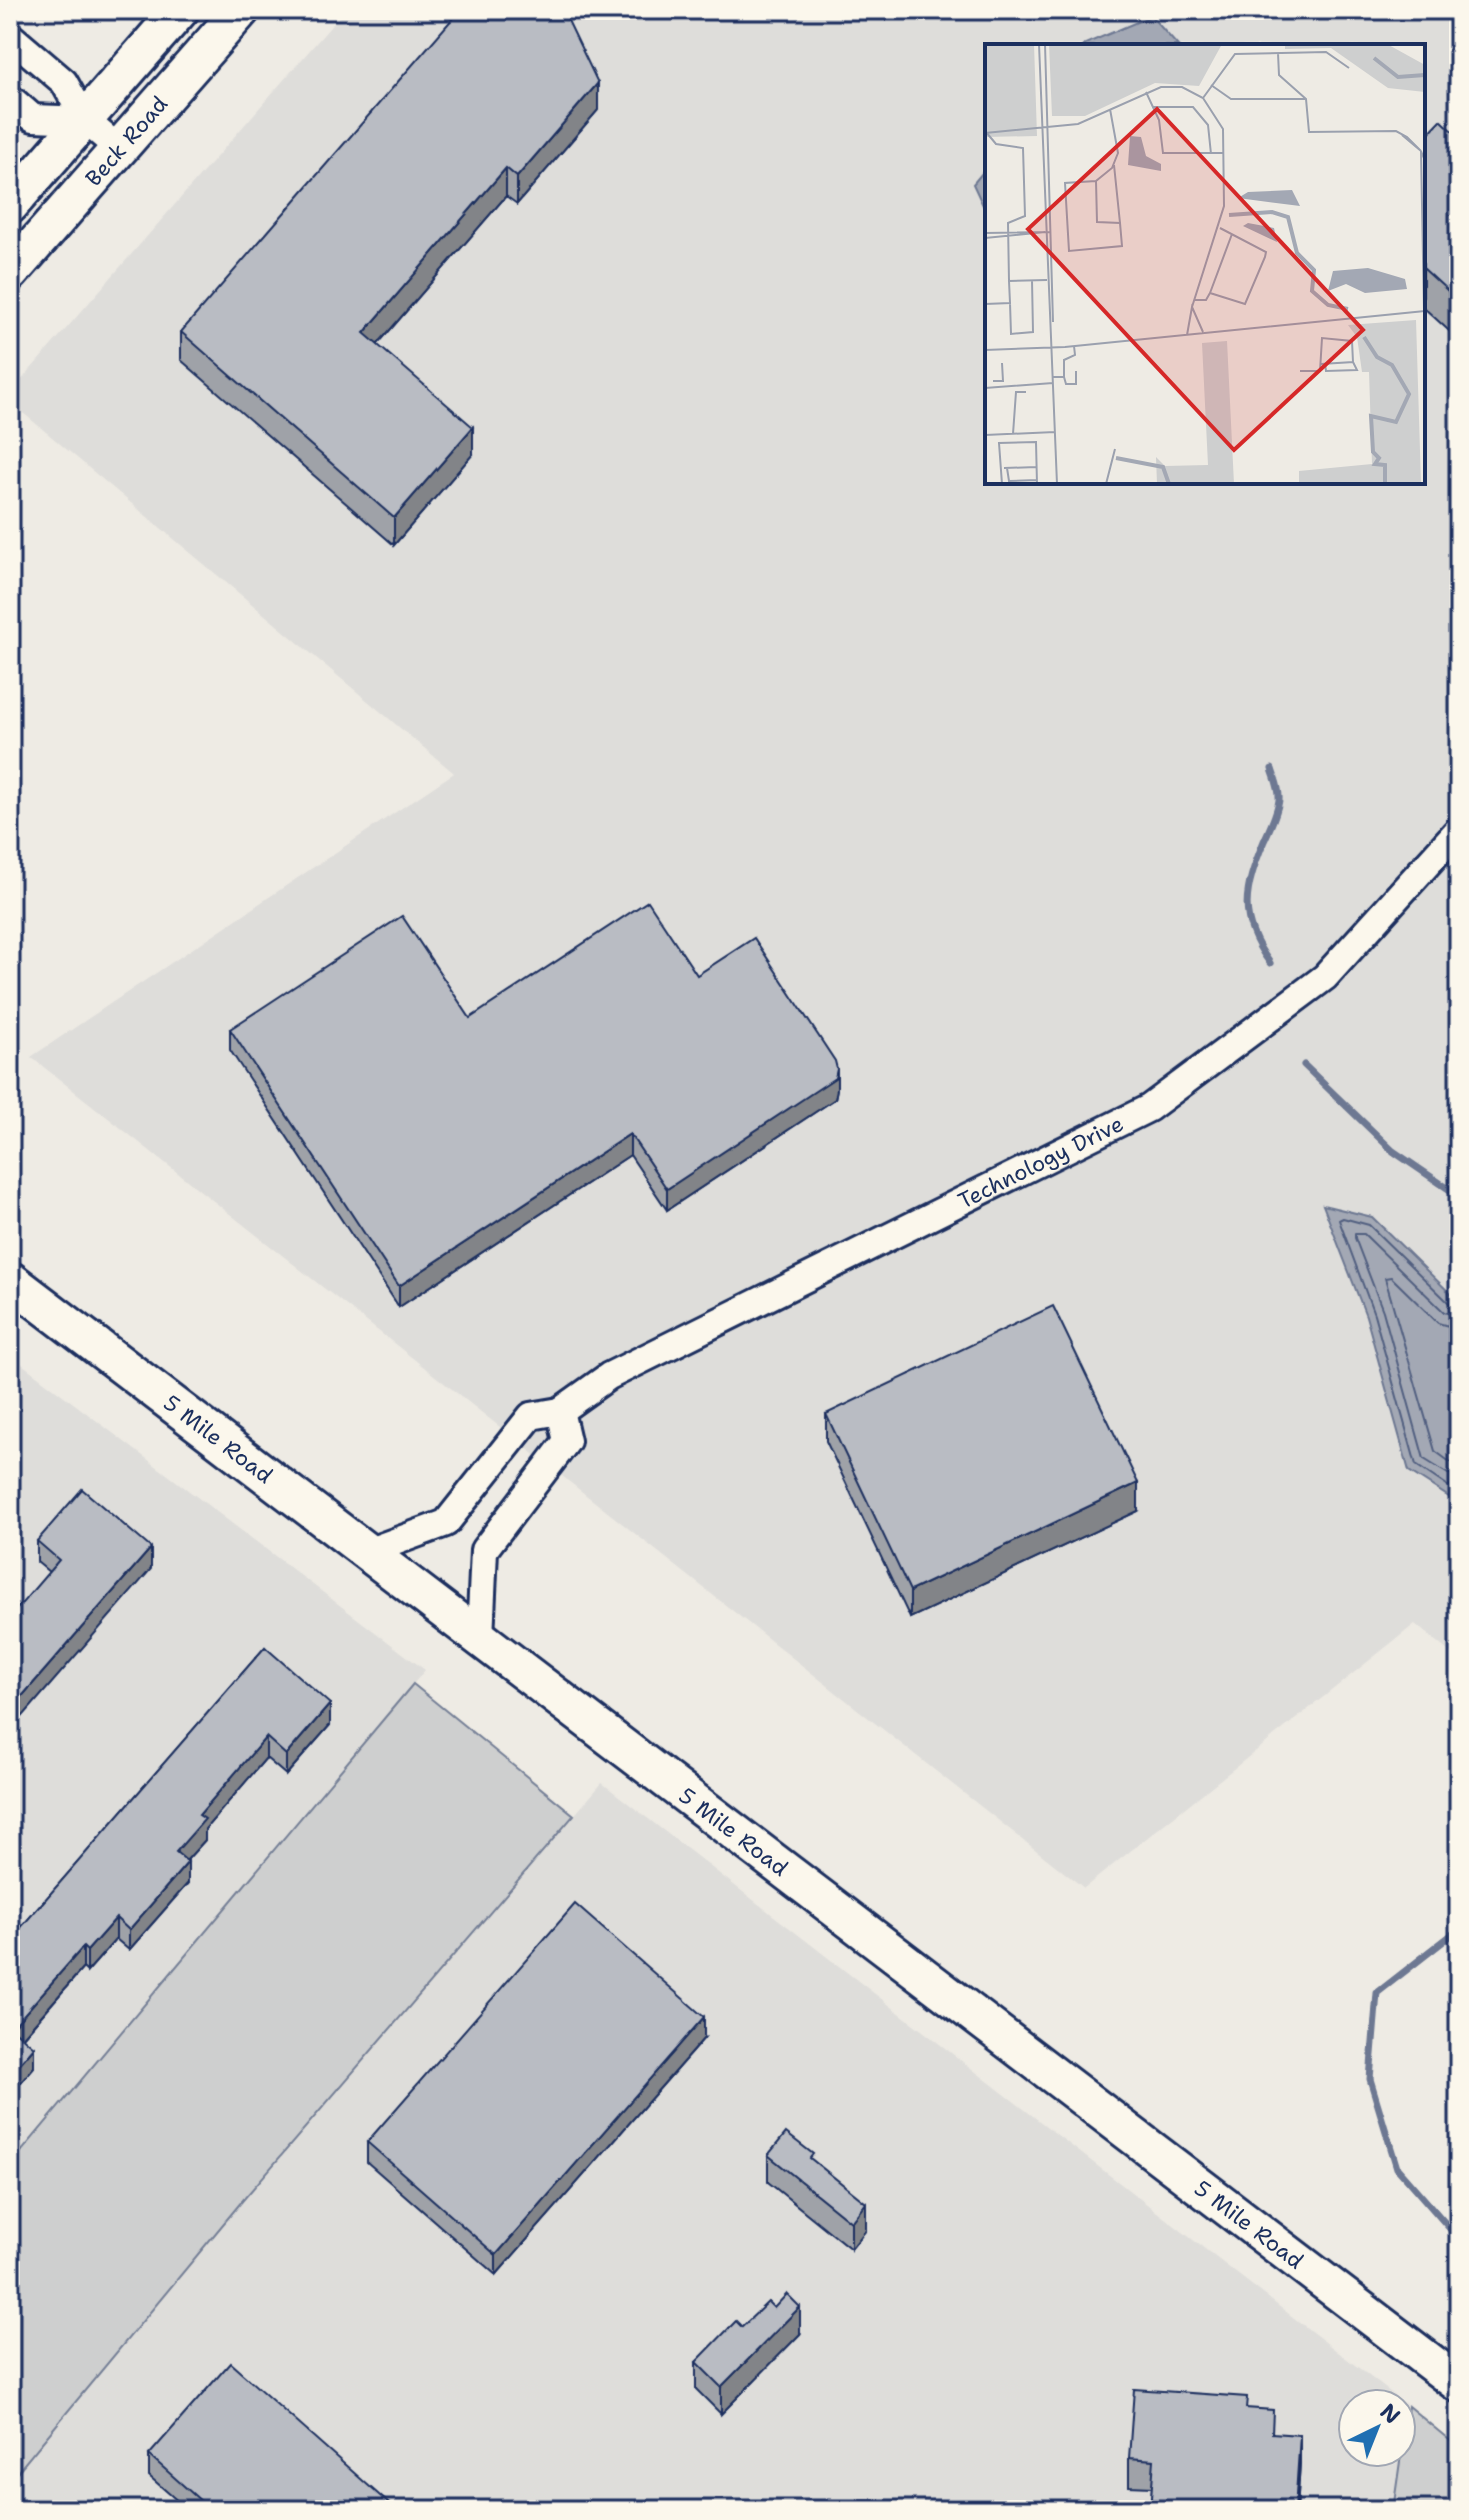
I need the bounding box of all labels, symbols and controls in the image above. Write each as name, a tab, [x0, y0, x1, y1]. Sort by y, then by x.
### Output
inset map	[985, 44, 1425, 484]
street label: Beck Road	[79, 90, 174, 192]
street label: Technology Drive	[953, 1109, 1128, 1216]
street label: 5 Mile Road	[158, 1388, 279, 1490]
street label: 5 Mile Road	[673, 1781, 794, 1883]
street label: 5 Mile Road	[1189, 2174, 1309, 2276]
north arrow	[1337, 2388, 1417, 2468]
text: N	[1374, 2397, 1407, 2430]

